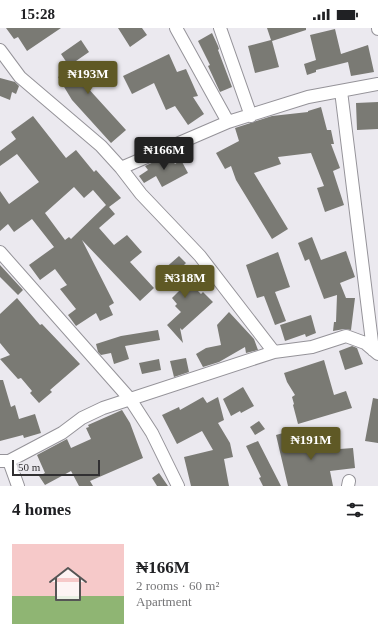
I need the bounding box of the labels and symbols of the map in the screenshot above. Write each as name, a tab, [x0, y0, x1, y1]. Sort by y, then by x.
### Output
pin: ₦193M	[60, 61, 116, 95]
pin: ₦166M	[136, 137, 192, 171]
pin: ₦318M	[157, 265, 213, 299]
pin: ₦191M	[283, 427, 339, 461]
scale bar	[12, 458, 100, 477]

